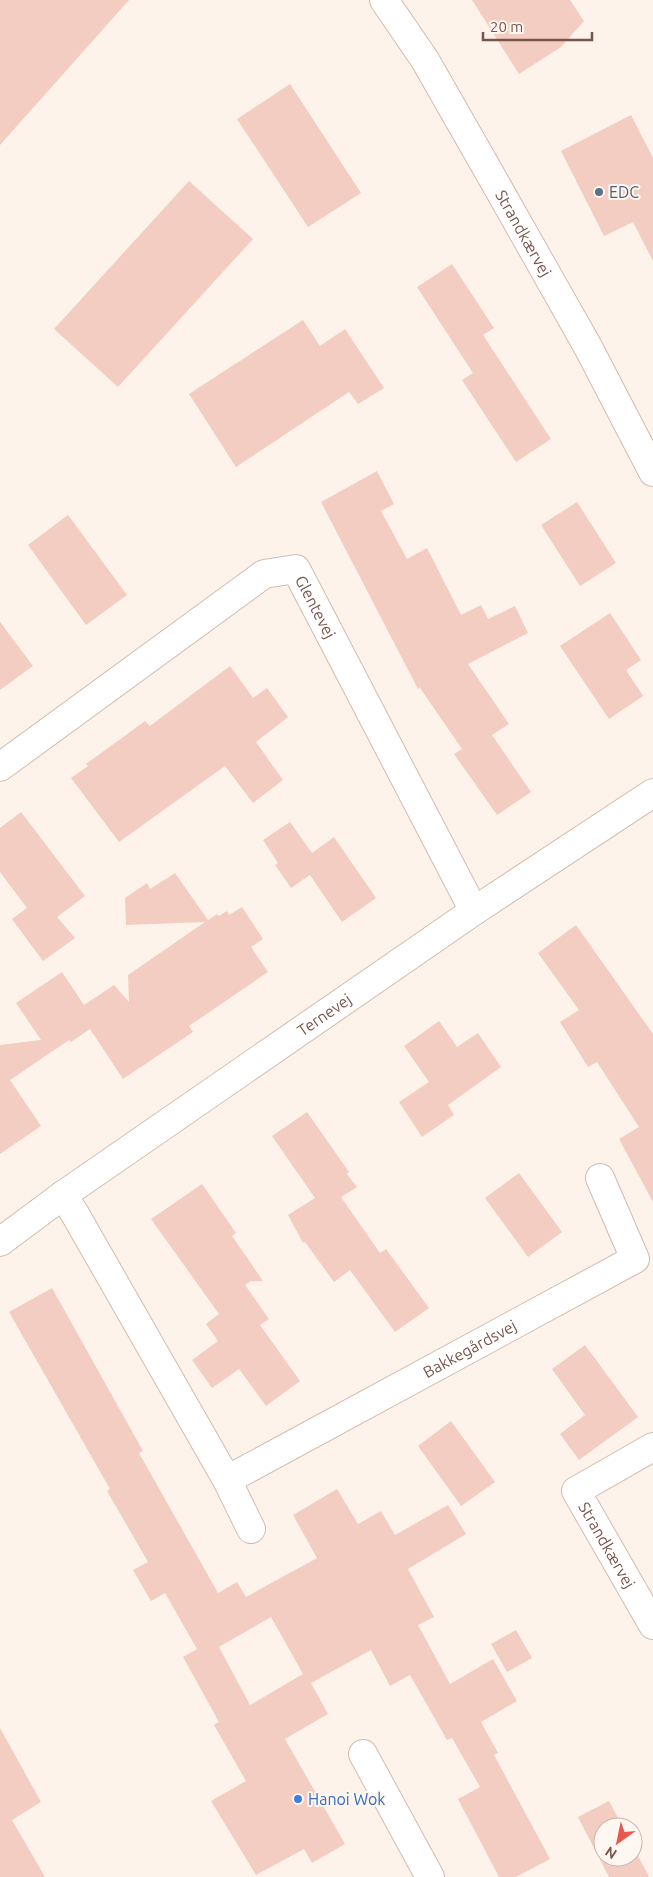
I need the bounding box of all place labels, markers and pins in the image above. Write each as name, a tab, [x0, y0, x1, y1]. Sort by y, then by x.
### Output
place label: EDC	[609, 183, 639, 201]
marker: EDC	[593, 186, 605, 198]
place label: Hanoi Wok	[308, 1790, 385, 1808]
marker: Hanoi Wok	[292, 1793, 304, 1805]

